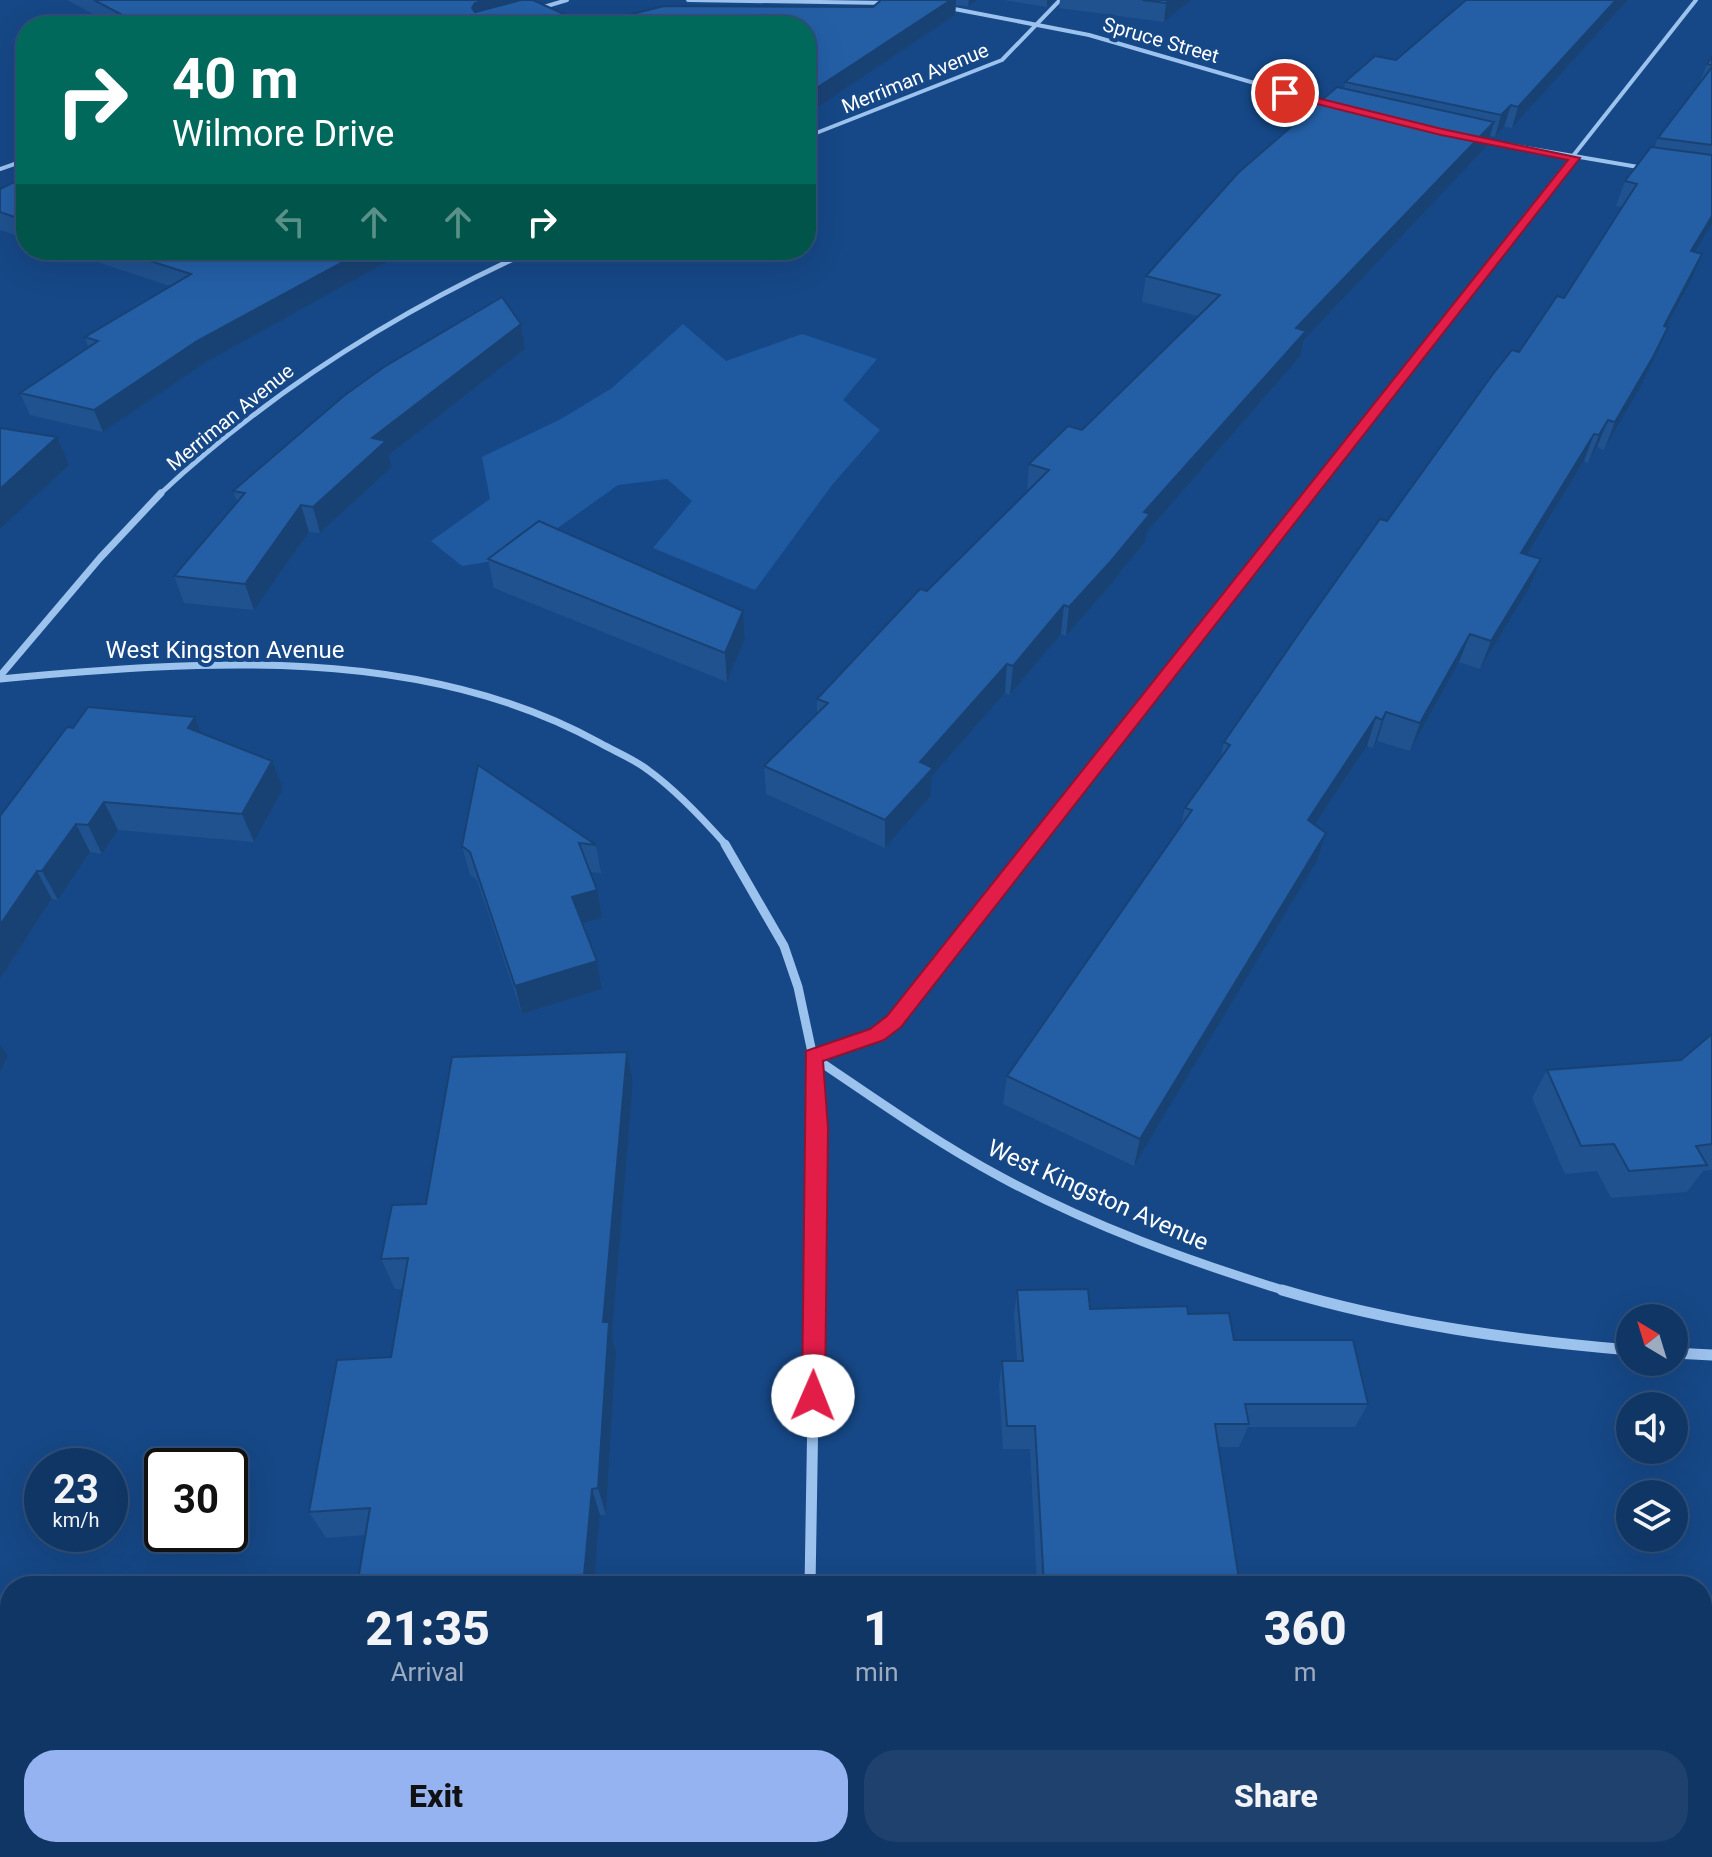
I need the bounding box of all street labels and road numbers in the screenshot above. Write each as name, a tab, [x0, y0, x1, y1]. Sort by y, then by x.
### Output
street label: Spruce Street	[1100, 12, 1222, 68]
street label: Merriman Avenue	[838, 38, 992, 118]
street label: Merriman Avenue	[162, 358, 298, 476]
street label: West Kingston Avenue	[106, 636, 344, 664]
street label: West Kingston Avenue	[983, 1134, 1213, 1256]

